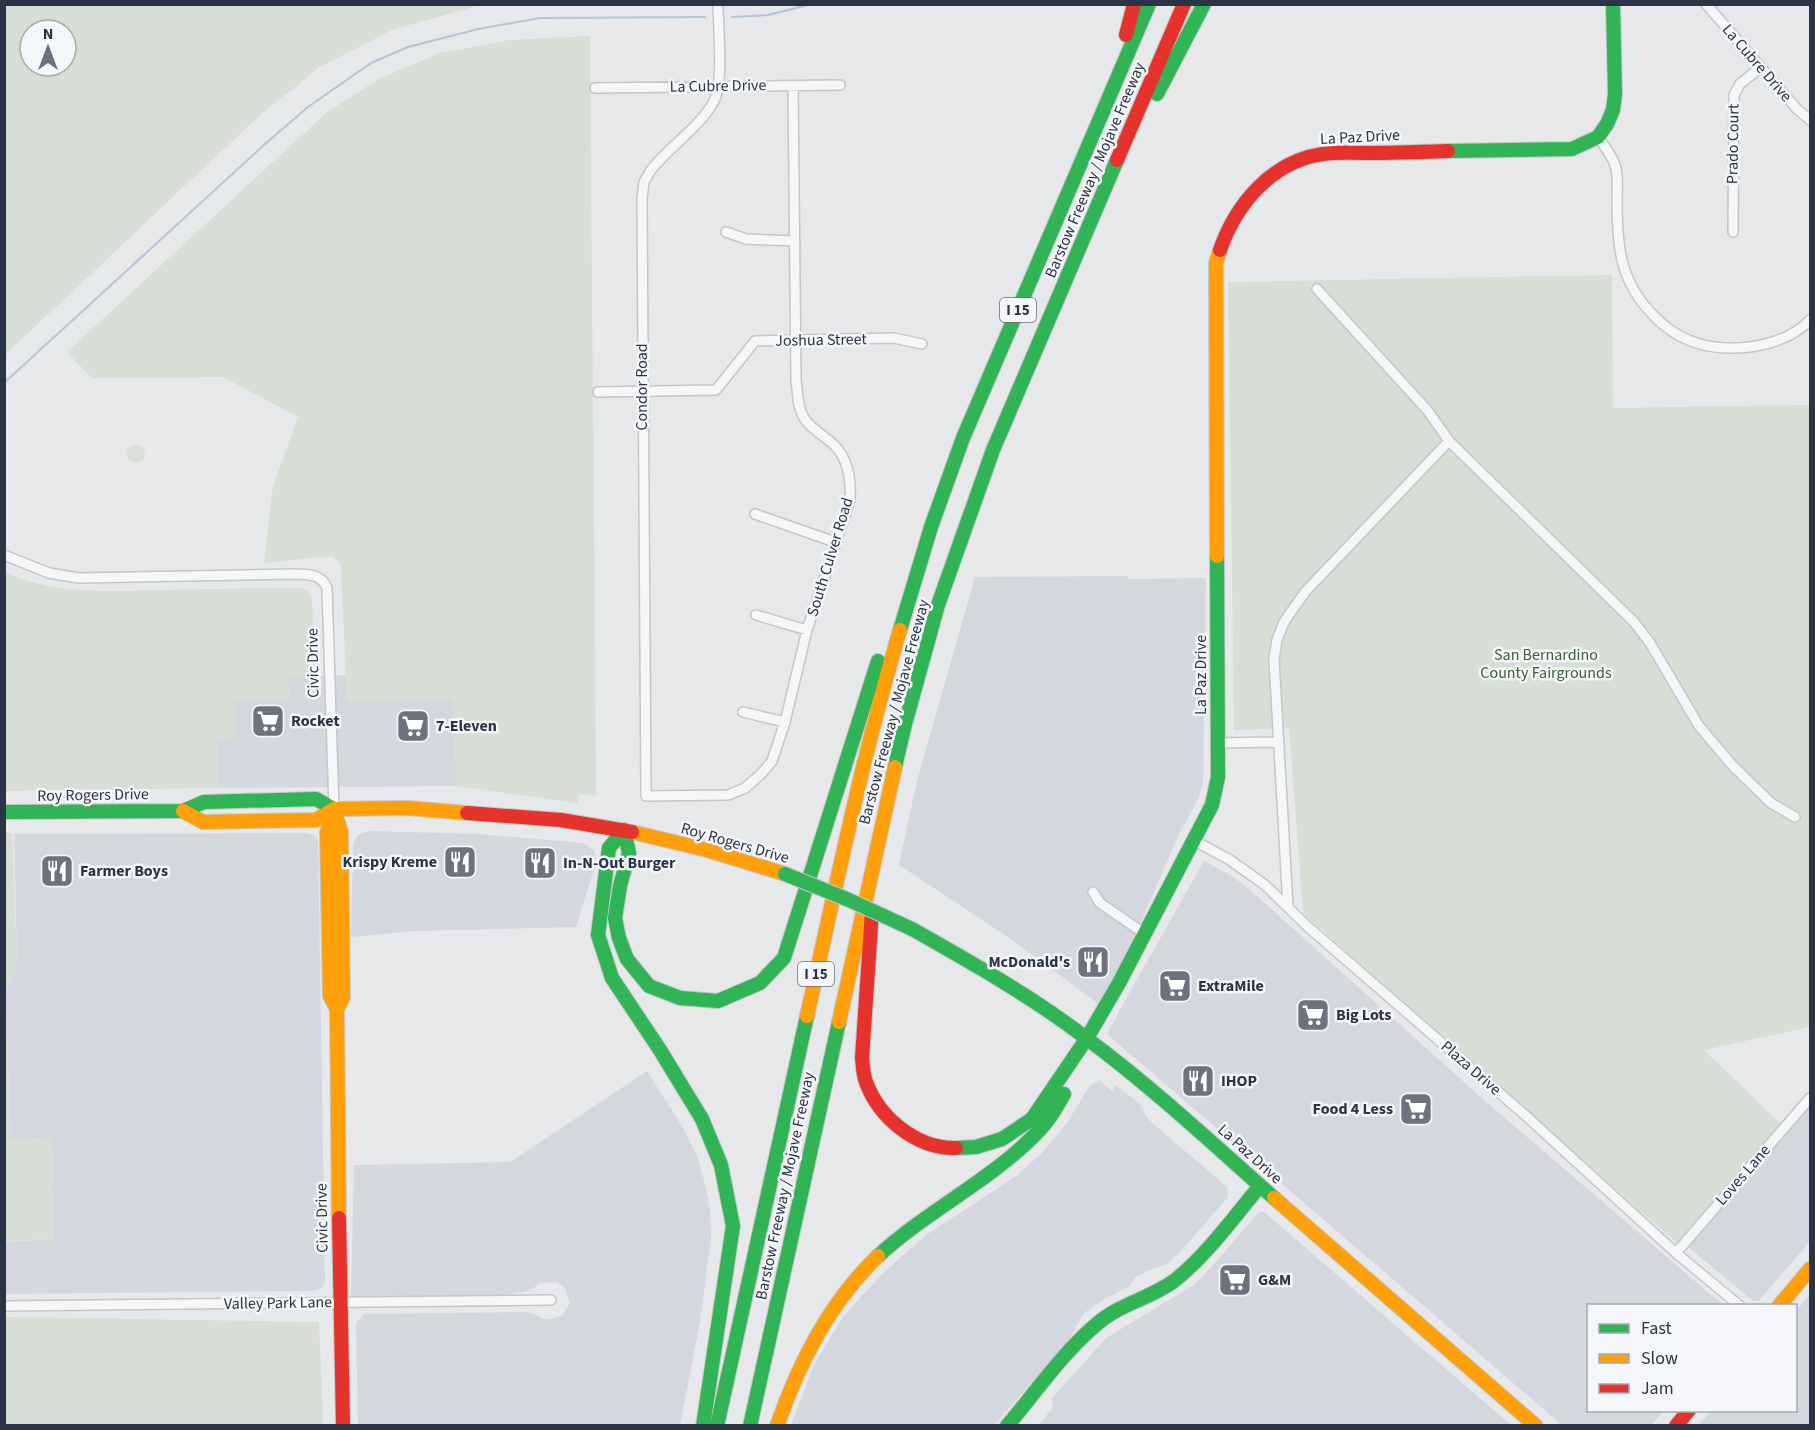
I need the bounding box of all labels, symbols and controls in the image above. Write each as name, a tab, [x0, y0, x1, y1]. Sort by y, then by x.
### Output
north arrow	[18, 18, 78, 78]
street label: La Cubre Drive	[1717, 19, 1797, 107]
text: N	[43, 23, 53, 45]
street label: Barstow Freeway / Mojave Freeway	[1039, 58, 1151, 281]
street label: La Cubre Drive	[669, 74, 767, 98]
street label: Prado Court	[1721, 103, 1745, 184]
street label: La Paz Drive	[1319, 124, 1401, 150]
road number: I 15	[1000, 298, 1036, 322]
street label: Joshua Street	[775, 328, 868, 352]
street label: Condor Road	[631, 343, 653, 431]
street label: South Culver Road	[801, 495, 859, 619]
street label: Barstow Freeway / Mojave Freeway	[853, 596, 935, 827]
street label: Civic Drive	[301, 628, 325, 698]
street label: La Paz Drive	[1190, 635, 1212, 715]
park label: San Bernardino County Fairgrounds	[1480, 644, 1612, 684]
supermarket icon: Rocket	[250, 703, 286, 739]
supermarket icon: 7-Eleven	[395, 708, 431, 744]
place label: Rocket	[291, 710, 340, 732]
place label: 7-Eleven	[436, 715, 497, 737]
street label: Roy Rogers Drive	[37, 783, 149, 807]
street label: Roy Rogers Drive	[678, 817, 792, 869]
restaurant icon: Krispy Kreme	[442, 844, 478, 880]
restaurant icon: In-N-Out Burger	[522, 845, 558, 881]
place label: Krispy Kreme	[342, 851, 437, 873]
place label: In-N-Out Burger	[563, 852, 676, 874]
restaurant icon: Farmer Boys	[39, 853, 75, 889]
place label: Farmer Boys	[80, 860, 168, 882]
restaurant icon: McDonald's	[1075, 944, 1111, 980]
place label: McDonald's	[988, 951, 1070, 973]
road number: I 15	[798, 962, 834, 986]
supermarket icon: ExtraMile	[1157, 968, 1193, 1004]
place label: ExtraMile	[1198, 975, 1264, 997]
supermarket icon: Big Lots	[1295, 997, 1331, 1033]
place label: Big Lots	[1336, 1004, 1391, 1026]
street label: Plaza Drive	[1436, 1036, 1506, 1100]
restaurant icon: IHOP	[1180, 1063, 1216, 1099]
street label: Barstow Freeway / Mojave Freeway	[750, 1070, 820, 1302]
place label: IHOP	[1221, 1070, 1257, 1092]
supermarket icon: Food 4 Less	[1398, 1091, 1434, 1127]
place label: Food 4 Less	[1313, 1098, 1393, 1120]
street label: La Paz Drive	[1213, 1119, 1287, 1189]
street label: Loves Lane	[1710, 1140, 1776, 1210]
street label: Civic Drive	[310, 1183, 334, 1253]
supermarket icon: G&M	[1217, 1262, 1253, 1298]
place label: G&M	[1258, 1269, 1291, 1291]
street label: Valley Park Lane	[224, 1291, 332, 1315]
legend	[1587, 1304, 1797, 1412]
text: Fast	[1641, 1316, 1672, 1341]
text: Slow	[1641, 1346, 1678, 1371]
text: Jam	[1641, 1376, 1674, 1401]

